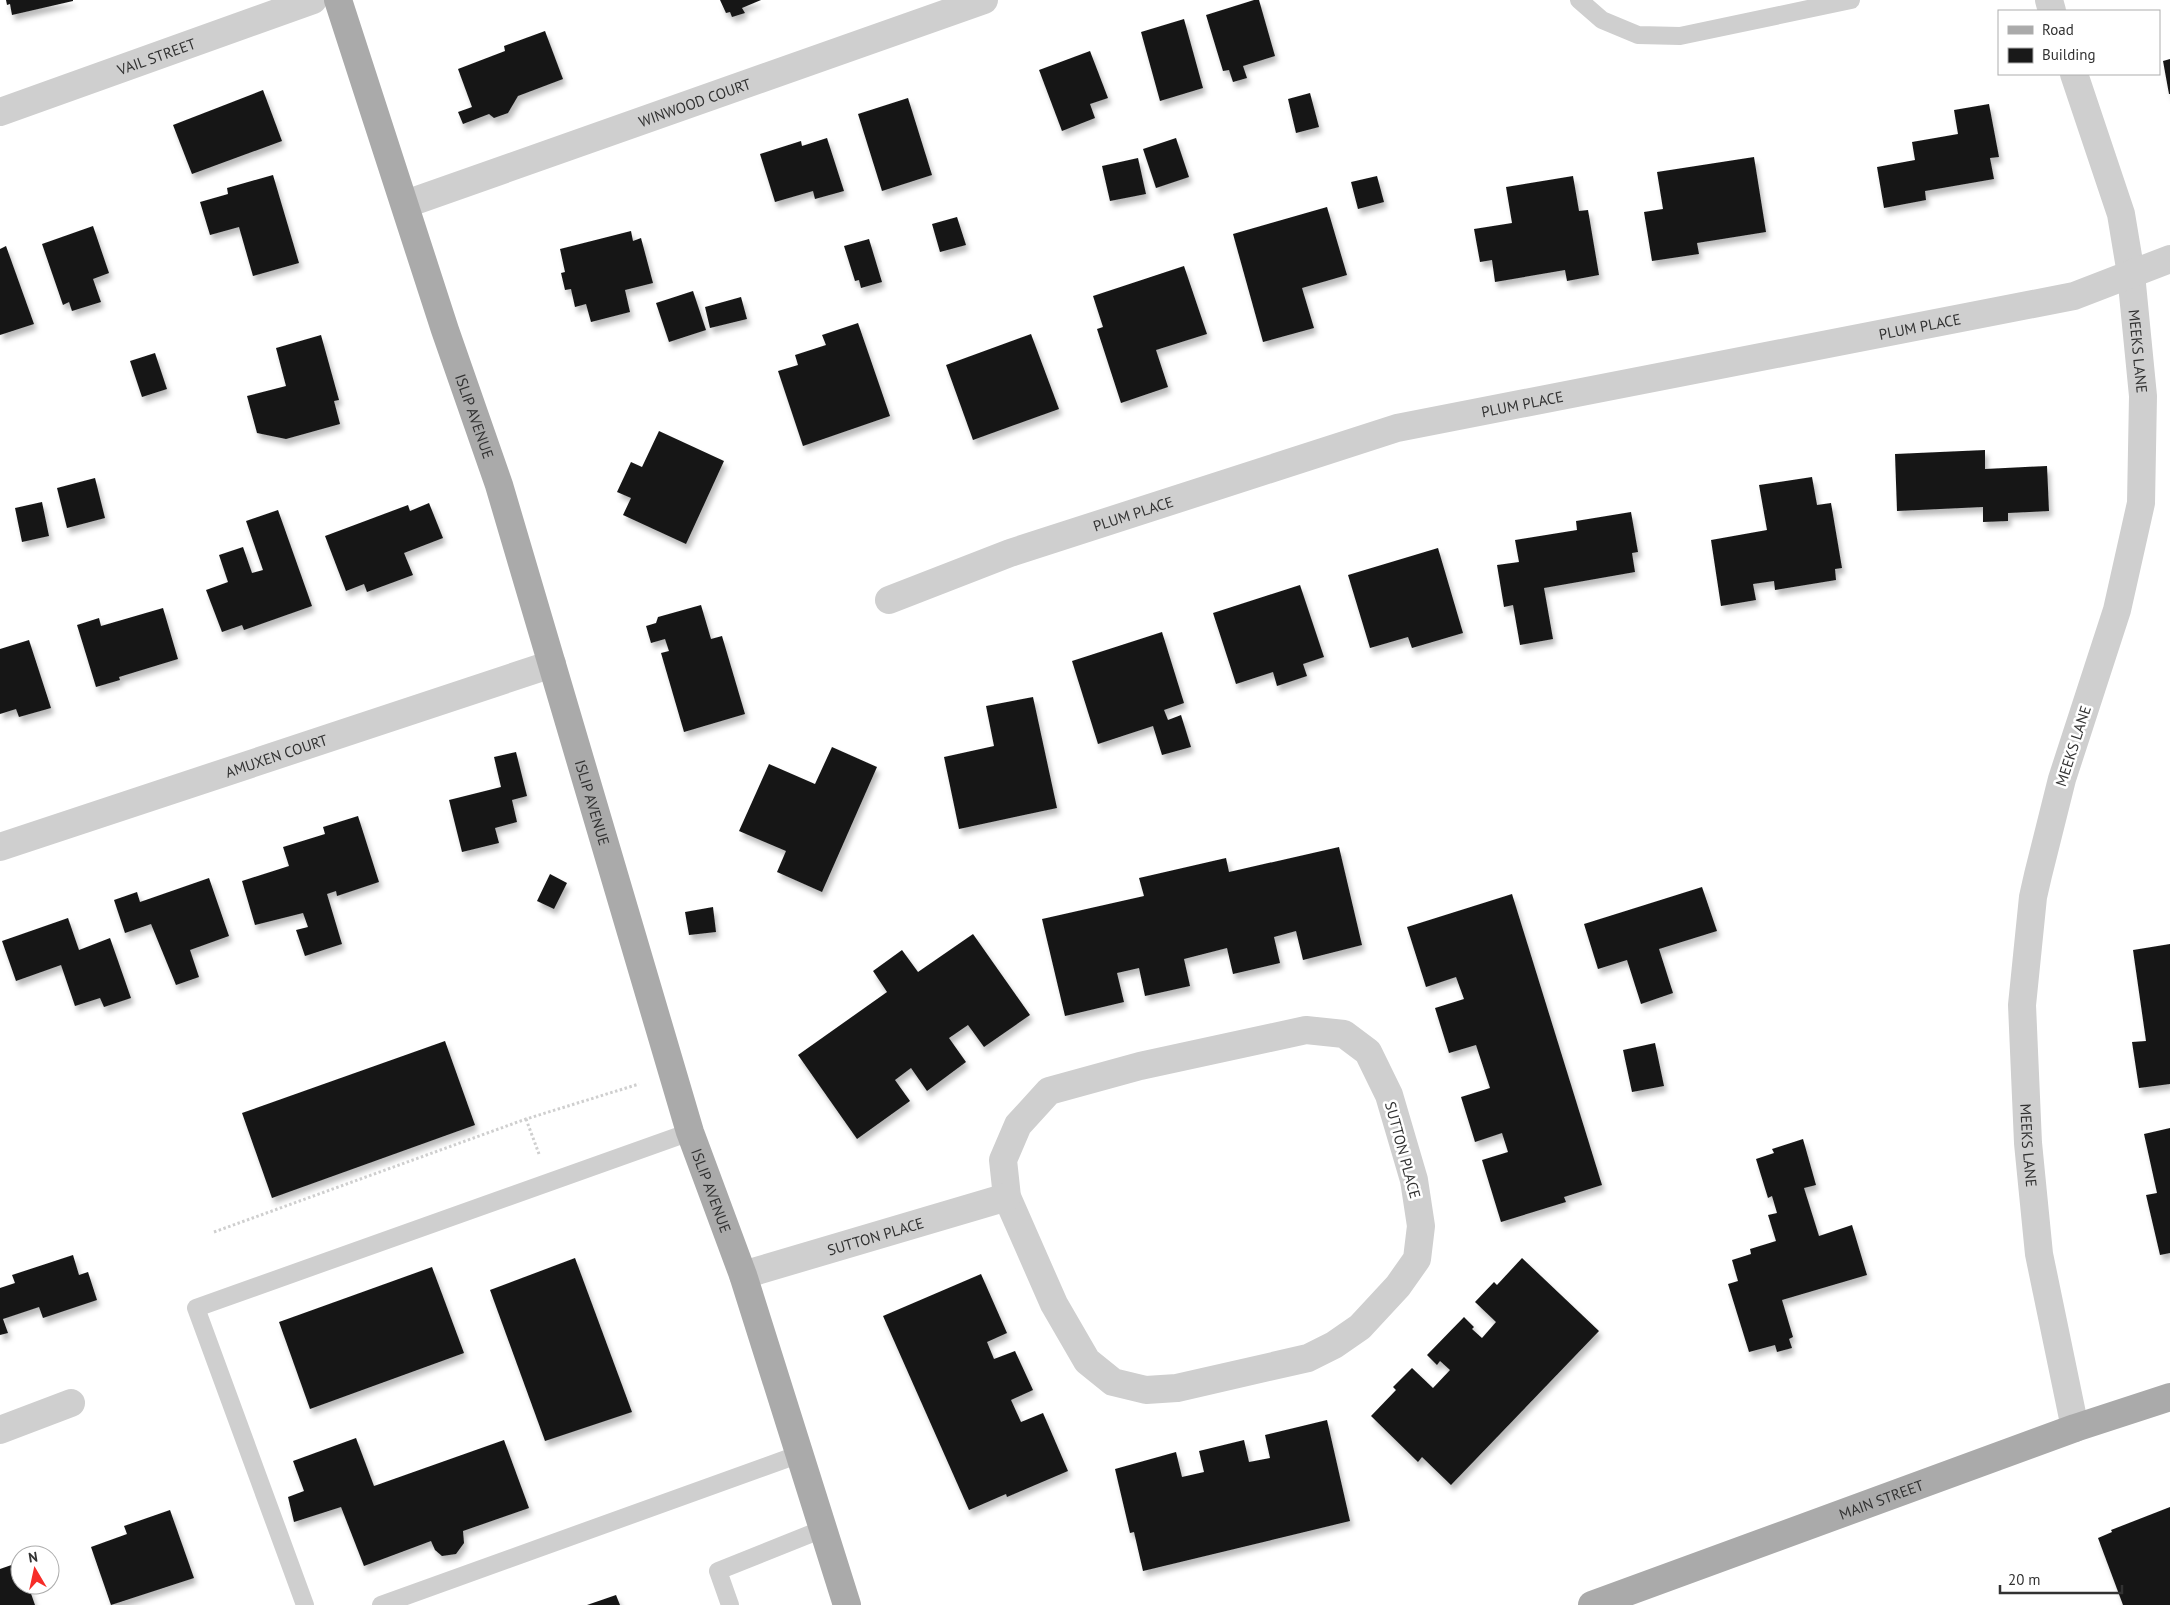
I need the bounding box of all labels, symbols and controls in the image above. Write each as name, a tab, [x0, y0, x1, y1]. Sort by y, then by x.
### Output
legend	[1998, 10, 2160, 75]
text: Road	[2042, 20, 2074, 39]
street label: VAIL STREET	[114, 33, 199, 79]
text: Building	[2042, 45, 2096, 64]
street label: WINWOOD COURT	[636, 73, 754, 131]
street label: MEEKS LANE	[2125, 308, 2152, 394]
street label: PLUM PLACE	[1877, 309, 1962, 343]
street label: ISLIP AVENUE	[451, 371, 498, 461]
street label: PLUM PLACE	[1480, 386, 1565, 421]
street label: PLUM PLACE	[1090, 491, 1175, 535]
street label: MEEKS LANE	[2051, 703, 2095, 789]
street label: AMUXEN COURT	[223, 729, 330, 781]
street label: ISLIP AVENUE	[571, 757, 614, 848]
street label: SUTTON PLACE	[1381, 1099, 1425, 1201]
street label: MEEKS LANE	[2017, 1103, 2042, 1188]
street label: ISLIP AVENUE	[687, 1146, 736, 1235]
street label: SUTTON PLACE	[825, 1213, 926, 1259]
street label: MAIN STREET	[1836, 1475, 1927, 1523]
north arrow	[10, 1545, 60, 1595]
text: N	[27, 1548, 39, 1567]
scale bar	[2000, 1562, 2122, 1594]
text: 20 m	[2008, 1570, 2041, 1589]

